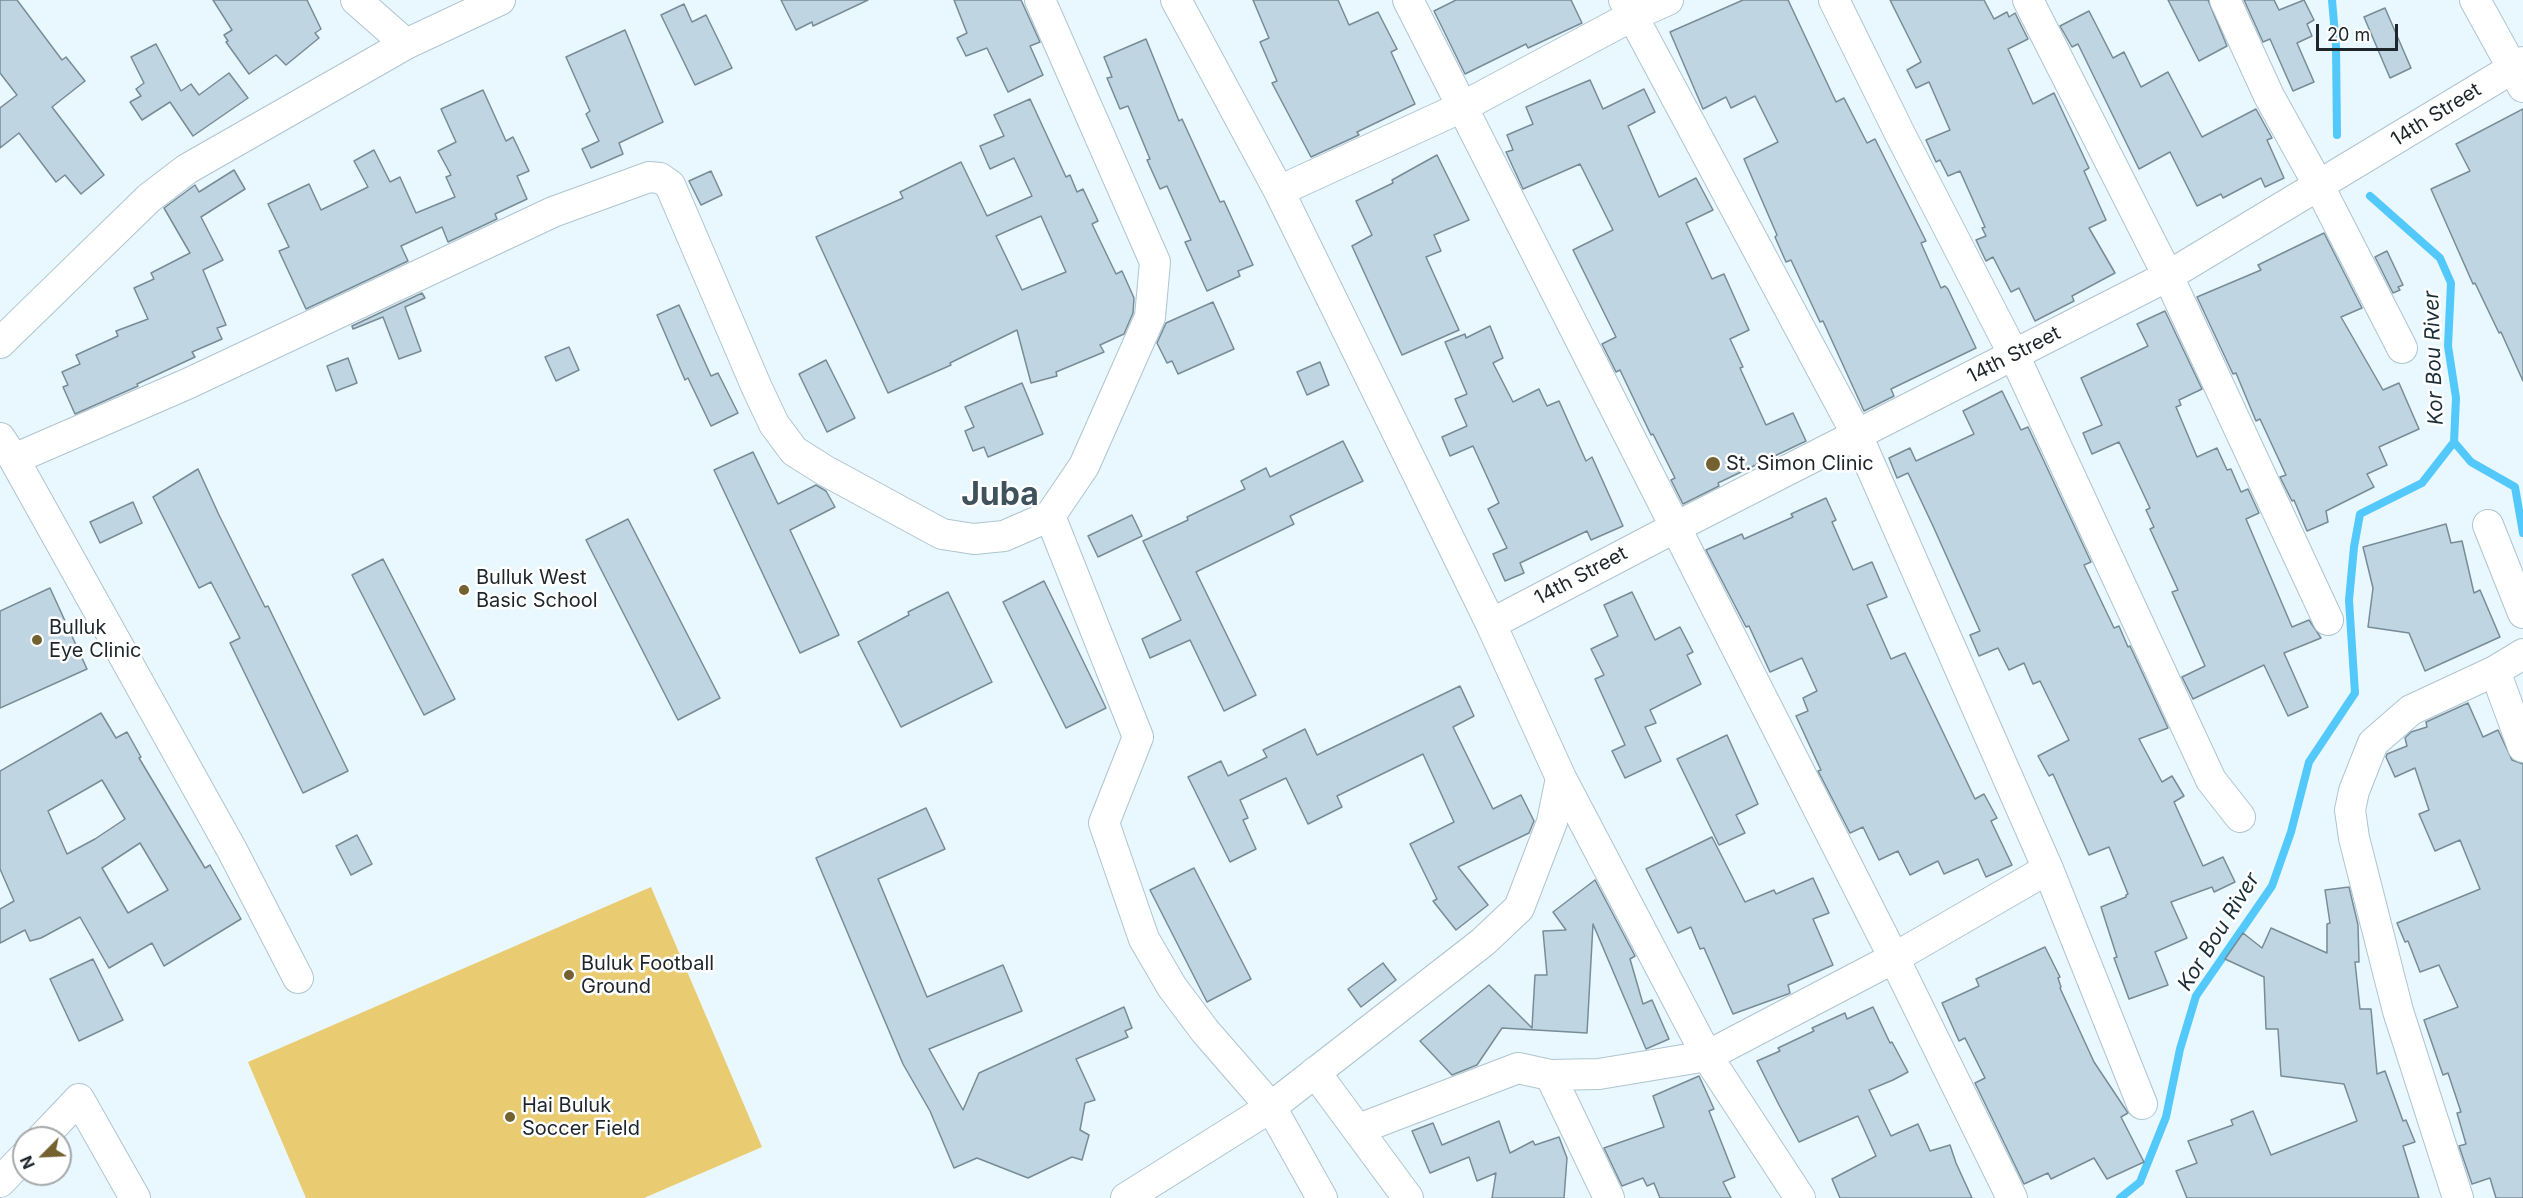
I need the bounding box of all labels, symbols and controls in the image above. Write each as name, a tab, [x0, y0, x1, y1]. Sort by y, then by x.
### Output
scale bar	[2319, 12, 2402, 50]
text: 20 m	[2327, 24, 2370, 45]
street label: 14th Street	[2387, 78, 2485, 152]
water label: Kor Bou River	[2419, 290, 2449, 426]
street label: 14th Street	[1963, 321, 2065, 389]
place label: St. Simon Clinic	[1726, 452, 1874, 476]
marker: St. Simon Clinic	[1704, 455, 1722, 473]
district label: Juba	[961, 476, 1039, 514]
street label: 14th Street	[1531, 542, 1631, 610]
place label: Bulluk West Basic School	[476, 566, 598, 613]
marker: Bulluk West Basic School	[457, 583, 471, 597]
place label: Bulluk Eye Clinic	[49, 616, 142, 663]
marker: Bulluk Eye Clinic	[30, 633, 44, 647]
water label: Kor Bou River	[2173, 868, 2265, 996]
place label: Buluk Football Ground	[581, 952, 714, 999]
marker: Buluk Football Ground	[562, 968, 576, 982]
place label: Hai Buluk Soccer Field	[522, 1094, 640, 1141]
marker: Hai Buluk Soccer Field	[503, 1110, 517, 1124]
north arrow	[12, 1126, 72, 1186]
text: N	[16, 1153, 39, 1172]

